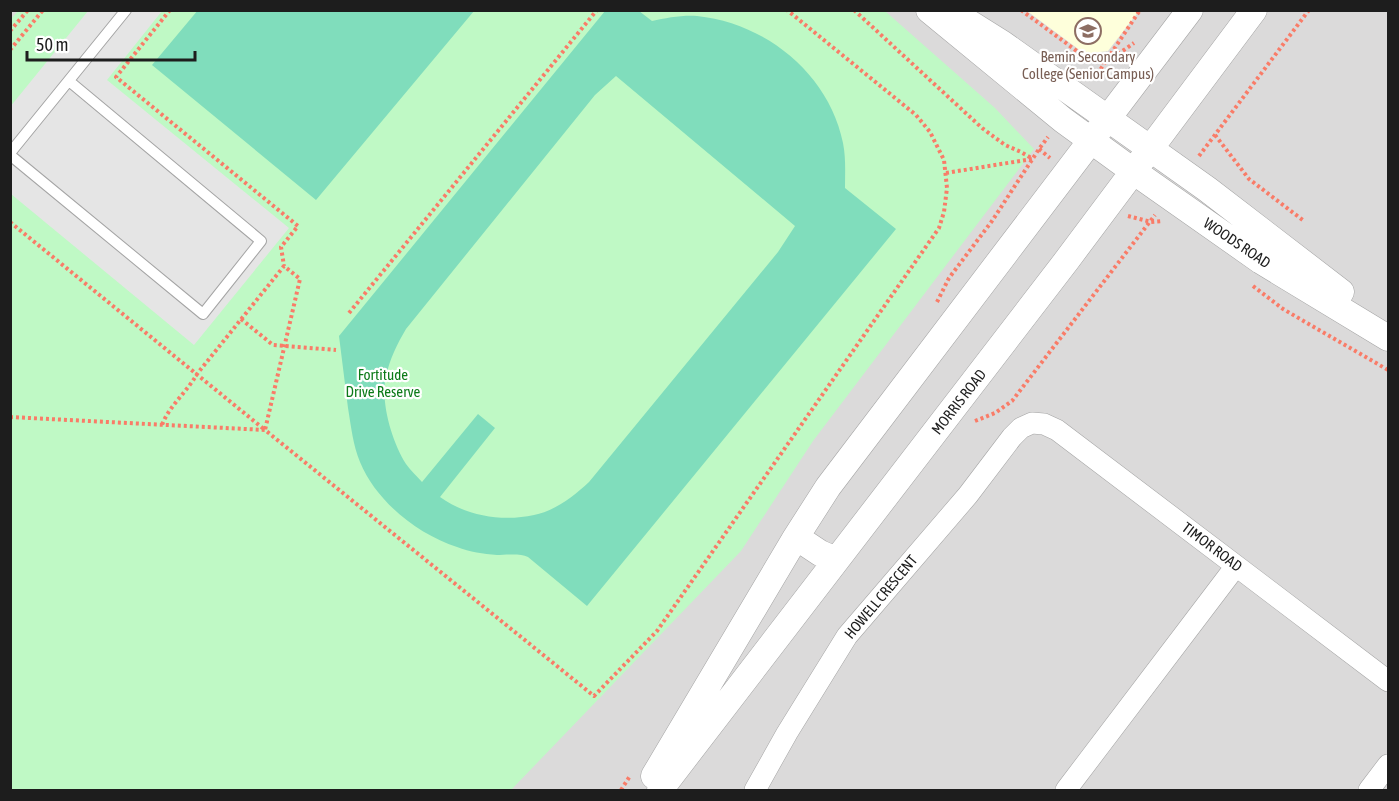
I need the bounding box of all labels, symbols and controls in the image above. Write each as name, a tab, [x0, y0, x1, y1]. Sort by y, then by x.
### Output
school or university icon: Bemin Secondary College (Senior Campus)	[1073, 16, 1103, 46]
scale bar	[27, 24, 195, 62]
text: 50 m	[36, 34, 68, 55]
place label: Bemin Secondary College (Senior Campus)	[1022, 48, 1154, 82]
street label: WOODS ROAD	[1201, 214, 1274, 271]
park label: Fortitude Drive Reserve	[346, 366, 421, 400]
street label: MORRIS ROAD	[928, 366, 989, 438]
street label: TIMOR ROAD	[1179, 519, 1246, 575]
street label: HOWELL CRESCENT	[841, 551, 921, 642]

